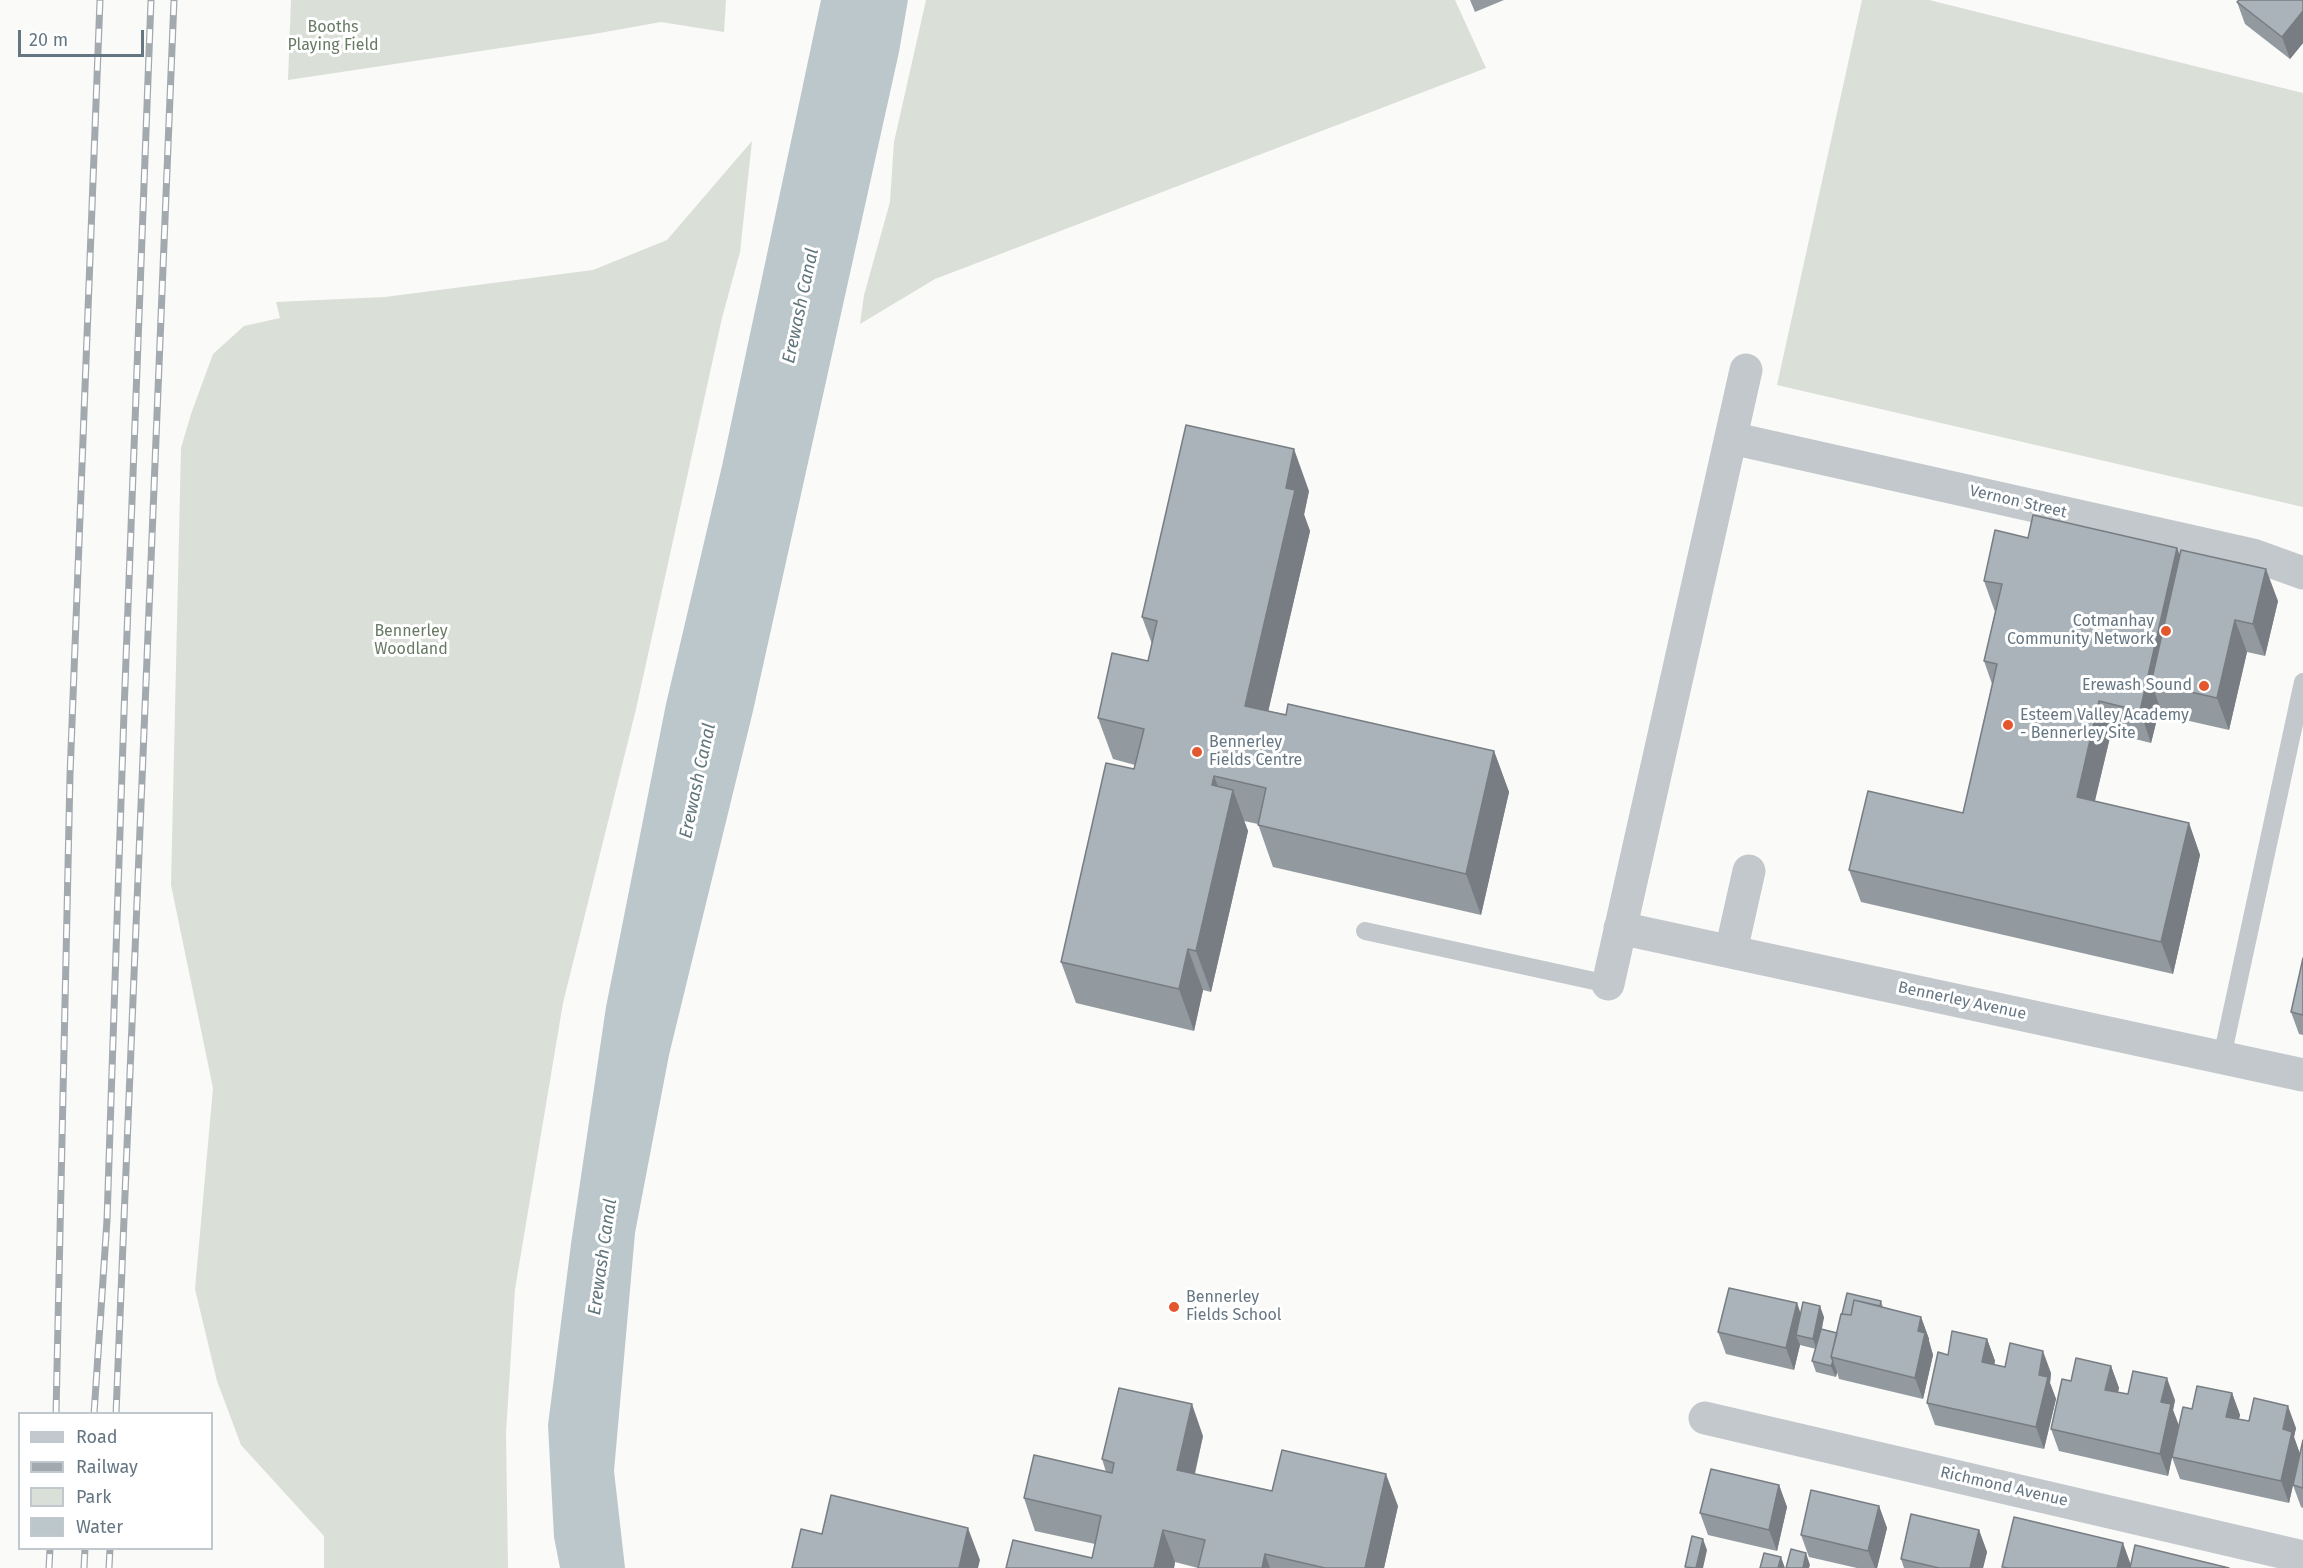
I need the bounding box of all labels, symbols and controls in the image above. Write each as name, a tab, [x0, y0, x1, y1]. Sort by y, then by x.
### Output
scale bar	[21, 18, 147, 56]
park label: Booths Playing Field	[287, 18, 379, 56]
text: 20 m	[29, 29, 68, 51]
water label: Erewash Canal	[778, 246, 824, 366]
street label: Vernon Street	[1968, 481, 2068, 523]
place label: Cotmanhay Community Network	[2007, 612, 2154, 650]
park label: Bennerley Woodland	[374, 622, 448, 660]
marker: Cotmanhay Community Network	[2159, 624, 2173, 638]
place label: Erewash Sound	[2082, 676, 2192, 696]
marker: Erewash Sound	[2197, 679, 2211, 693]
place label: Esteem Valley Academy - Bennerley Site	[2020, 706, 2189, 744]
marker: Esteem Valley Academy - Bennerley Site	[2001, 718, 2015, 732]
water label: Erewash Canal	[675, 721, 721, 841]
place label: Bennerley Fields Centre	[1209, 733, 1302, 771]
marker: Bennerley Fields Centre	[1190, 745, 1204, 759]
street label: Bennerley Avenue	[1896, 978, 2028, 1024]
water label: Erewash Canal	[584, 1198, 622, 1316]
place label: Bennerley Fields School	[1186, 1288, 1282, 1326]
marker: Bennerley Fields School	[1167, 1300, 1181, 1314]
legend	[18, 1412, 213, 1550]
text: Road	[76, 1426, 118, 1448]
text: Railway	[76, 1456, 138, 1478]
street label: Richmond Avenue	[1938, 1463, 2070, 1511]
text: Park	[76, 1486, 111, 1508]
text: Water	[76, 1516, 123, 1538]

